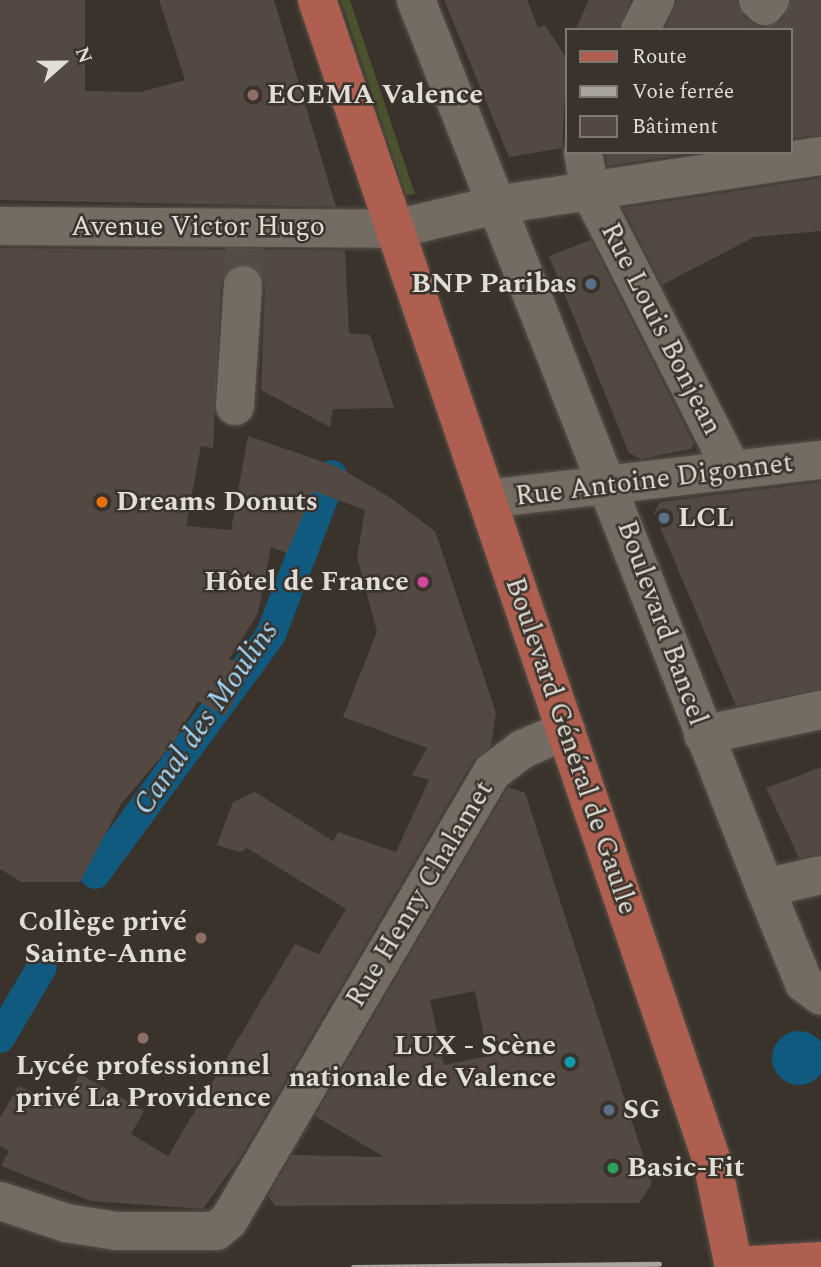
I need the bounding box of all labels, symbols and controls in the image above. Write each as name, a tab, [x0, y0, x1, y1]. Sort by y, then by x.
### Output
north arrow	[28, 28, 98, 98]
legend	[566, 28, 793, 154]
text: Route	[632, 41, 687, 73]
text: N	[67, 43, 99, 68]
text: Voie ferrée	[632, 76, 734, 108]
place label: ECEMA Valence	[267, 78, 483, 112]
marker: ECEMA Valence	[245, 87, 261, 103]
text: Bâtiment	[632, 111, 718, 143]
street label: Avenue Victor Hugo	[71, 210, 325, 244]
street label: Rue Louis Bonjean	[593, 217, 729, 441]
place label: BNP Paribas	[411, 267, 577, 301]
marker: BNP Paribas	[583, 276, 599, 292]
street label: Rue Antoine Digonnet	[513, 446, 795, 514]
place label: Dreams Donuts	[116, 485, 318, 519]
marker: Dreams Donuts	[94, 494, 110, 510]
place label: LCL	[678, 501, 734, 535]
marker: LCL	[656, 510, 672, 526]
street label: Boulevard Bancel	[609, 516, 715, 730]
place label: Hôtel de France	[204, 565, 409, 599]
street label: Boulevard Général de Gaulle	[497, 573, 645, 919]
marker: Hôtel de France	[415, 574, 431, 590]
water label: Canal des Moulins	[126, 614, 286, 822]
street label: Rue Henry Chalamet	[339, 775, 501, 1013]
place label: Collège privé Sainte-Anne	[19, 905, 187, 971]
marker: Collège privé Sainte-Anne	[193, 930, 209, 946]
place label: LUX - Scène nationale de Valence	[289, 1029, 556, 1095]
marker: Lycée professionnel privé La Providence	[135, 1030, 151, 1046]
place label: Lycée professionnel privé La Providence	[15, 1049, 271, 1115]
marker: LUX - Scène nationale de Valence	[562, 1054, 578, 1070]
place label: SG	[623, 1093, 661, 1127]
marker: SG	[601, 1102, 617, 1118]
place label: Basic-Fit	[627, 1151, 745, 1185]
marker: Basic-Fit	[605, 1160, 621, 1176]

